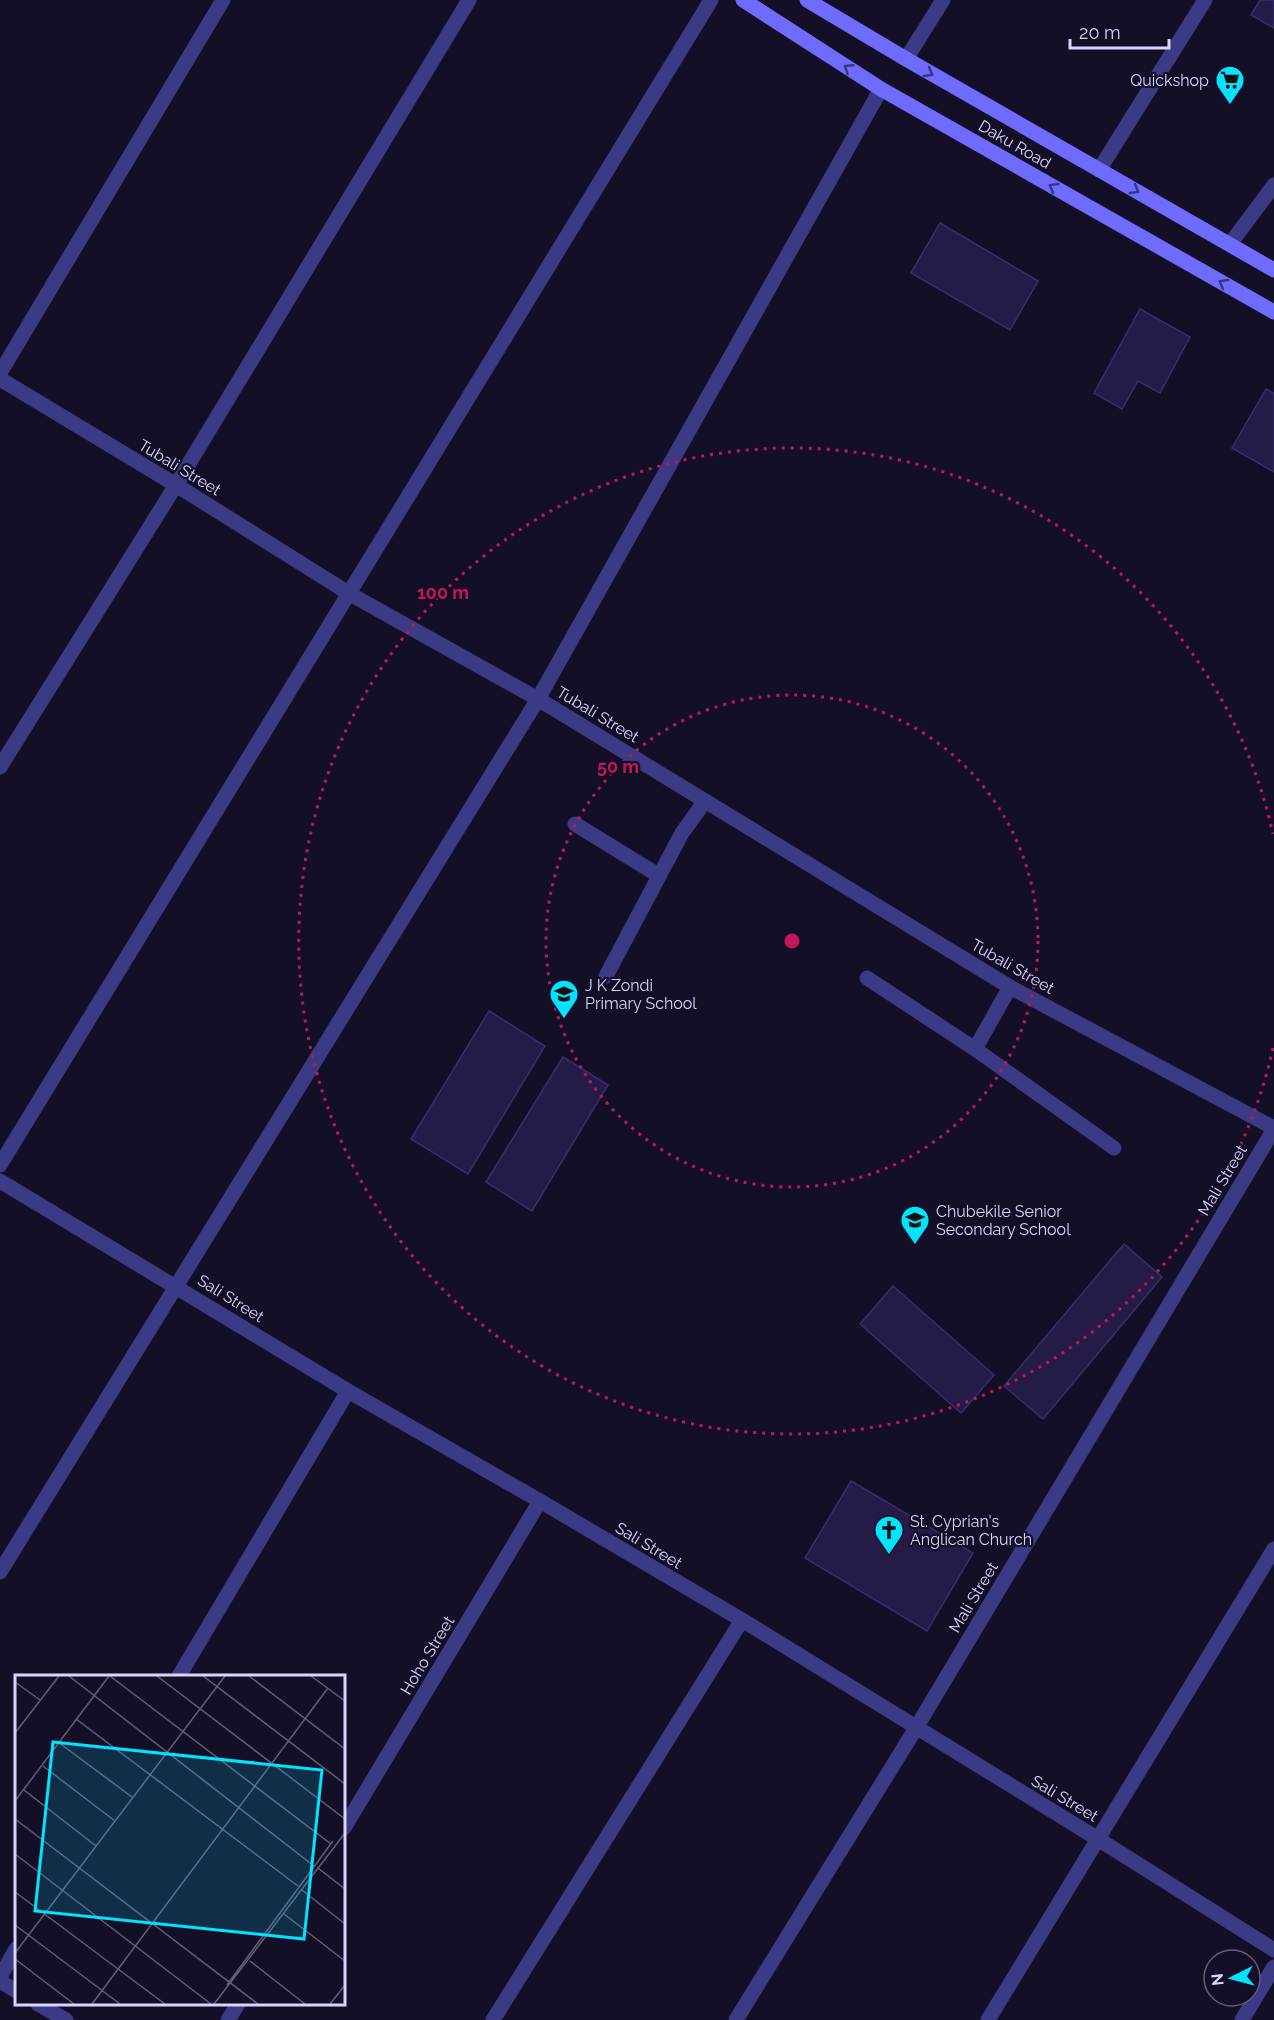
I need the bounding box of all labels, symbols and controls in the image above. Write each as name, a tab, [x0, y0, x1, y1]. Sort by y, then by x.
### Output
scale bar	[1070, 12, 1169, 50]
text: 20 m	[1079, 22, 1121, 43]
one-way arrow	[844, 64, 855, 75]
supermarket icon: Quickshop	[1214, 64, 1246, 106]
one-way arrow	[923, 65, 934, 77]
place label: Quickshop	[1130, 71, 1209, 90]
street label: Daku Road	[975, 116, 1054, 173]
one-way arrow	[1049, 183, 1060, 194]
one-way arrow	[1129, 183, 1139, 194]
one-way arrow	[1219, 279, 1229, 290]
street label: Tubali Street	[135, 435, 225, 500]
text: 100 m	[417, 582, 469, 603]
street label: Tubali Street	[553, 682, 643, 747]
text: 50 m	[597, 756, 639, 777]
centre of rings	[782, 931, 802, 951]
street label: Tubali Street	[968, 935, 1058, 998]
place label: J K Zondi Primary School	[585, 976, 697, 1013]
school or university icon: J K Zondi Primary School	[548, 978, 580, 1020]
street label: Mali Street	[1194, 1141, 1251, 1219]
place label: Chubekile Senior Secondary School	[936, 1202, 1071, 1239]
school or university icon: Chubekile Senior Secondary School	[899, 1204, 931, 1246]
street label: Sali Street	[194, 1271, 268, 1327]
place label: St. Cyprian's Anglican Church	[910, 1512, 1032, 1549]
church icon: St. Cyprian's Anglican Church	[873, 1514, 905, 1556]
street label: Sali Street	[612, 1518, 686, 1573]
street label: Mali Street	[945, 1558, 1002, 1636]
street label: Hoho Street	[396, 1612, 459, 1698]
inset map	[15, 1675, 345, 2005]
street label: Sali Street	[1028, 1771, 1102, 1826]
north arrow	[1202, 1948, 1262, 2008]
text: N	[1207, 1972, 1228, 1987]

